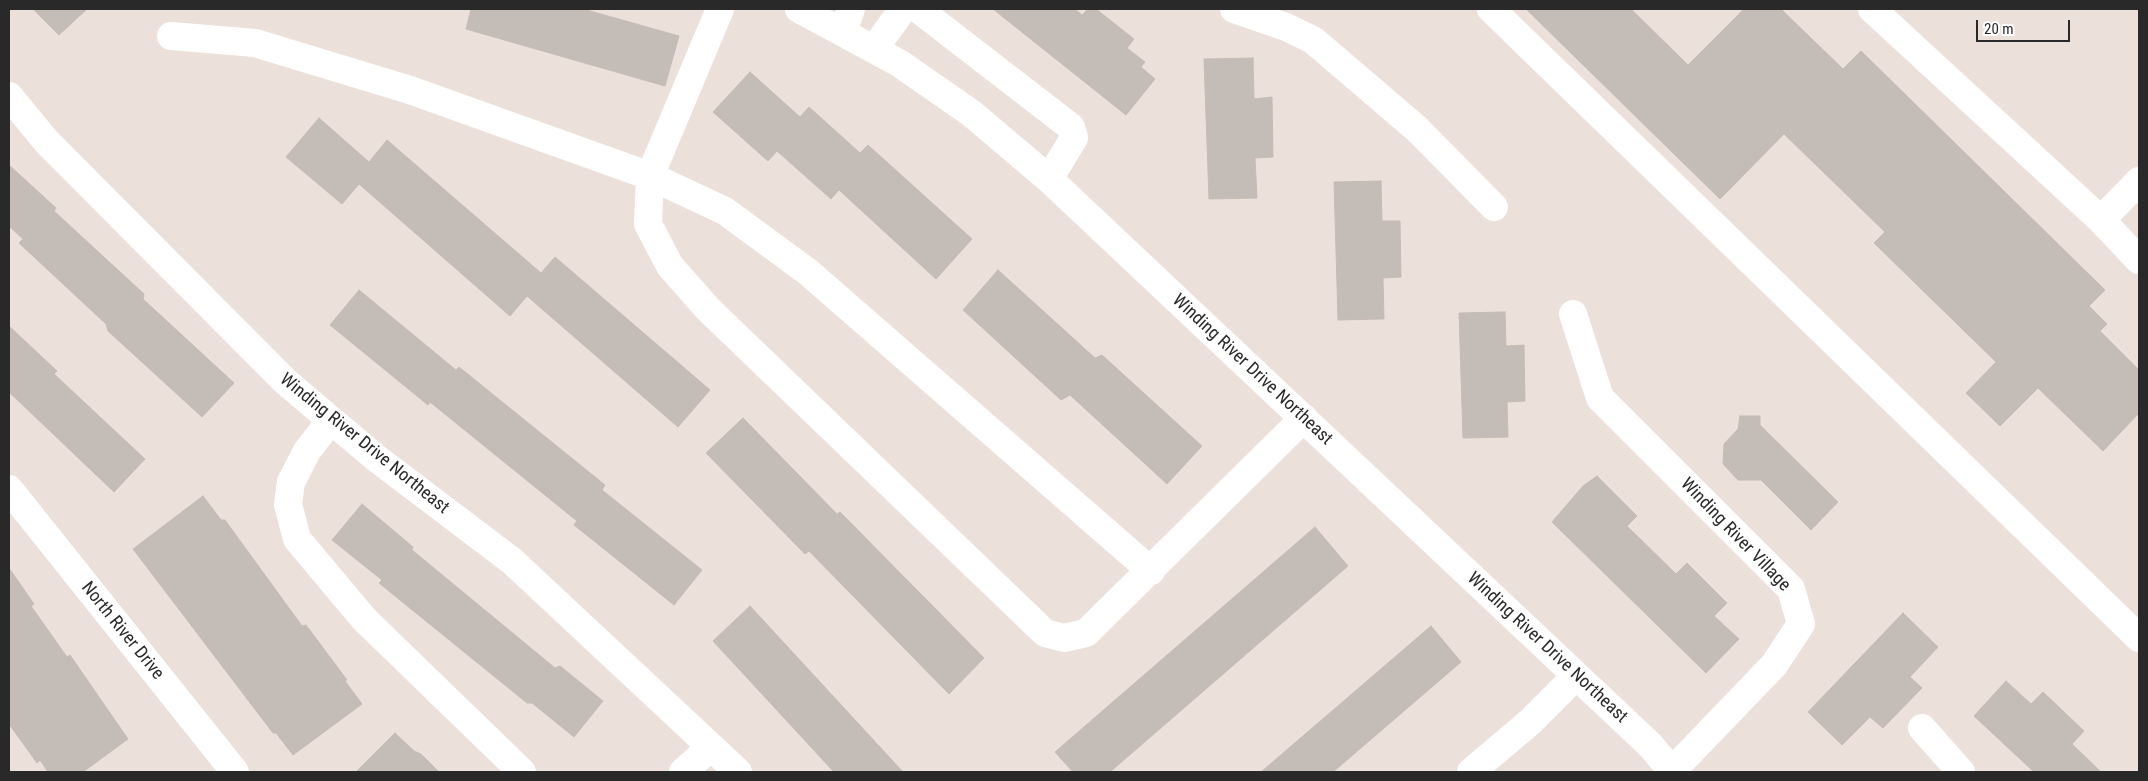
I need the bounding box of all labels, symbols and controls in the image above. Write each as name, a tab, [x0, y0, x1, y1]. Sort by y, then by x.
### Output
scale bar	[1978, 10, 2072, 42]
text: 20 m	[1984, 20, 2014, 38]
street label: Winding River Drive Northeast	[1167, 290, 1337, 450]
street label: Winding River Drive Northeast	[275, 369, 453, 519]
street label: Winding River Village	[1675, 474, 1795, 596]
street label: Winding River Drive Northeast	[1462, 568, 1632, 728]
street label: North River Drive	[76, 578, 168, 684]

